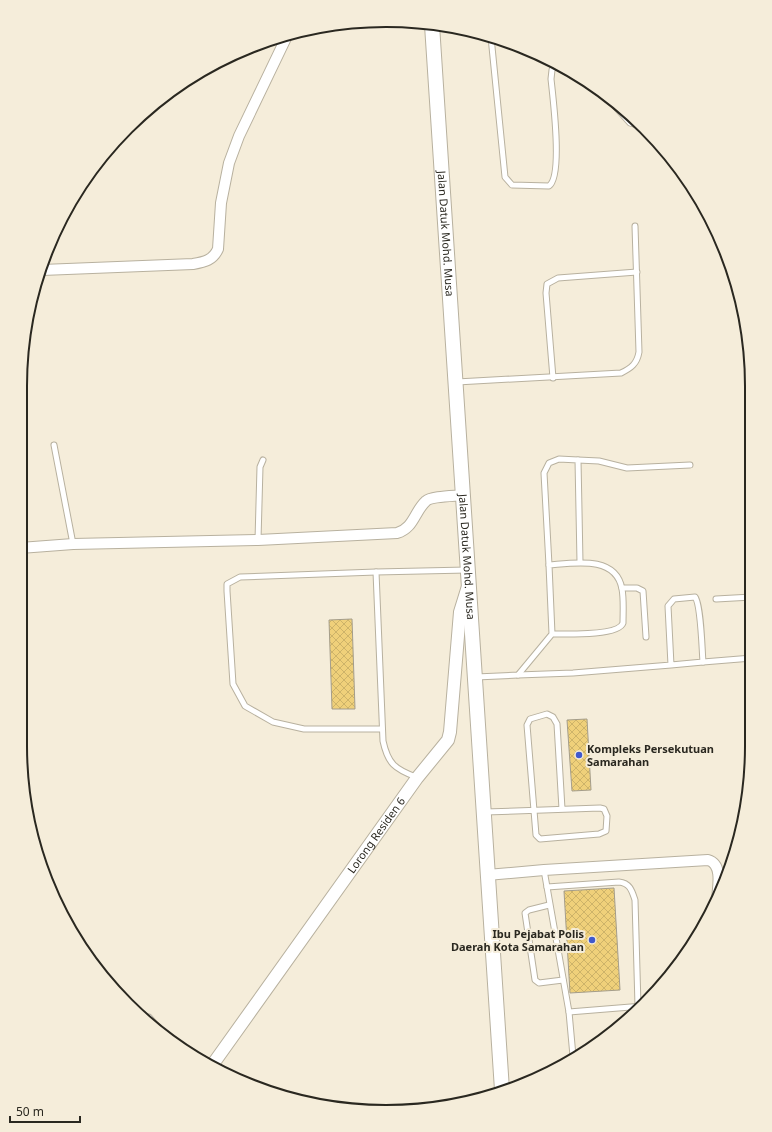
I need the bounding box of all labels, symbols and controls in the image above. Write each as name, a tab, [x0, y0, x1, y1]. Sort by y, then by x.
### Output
street label: Jalan Datuk Mohd. Musa	[435, 169, 458, 297]
street label: Jalan Datuk Mohd. Musa	[456, 492, 479, 620]
place label: Kompleks Persekutuan Samarahan	[587, 741, 714, 769]
marker: Kompleks Persekutuan Samarahan	[574, 750, 584, 760]
street label: Lorong Residen 6	[344, 794, 408, 876]
place label: Ibu Pejabat Polis Daerah Kota Samarahan	[451, 926, 584, 954]
marker: Ibu Pejabat Polis Daerah Kota Samarahan	[587, 935, 597, 945]
scale bar	[10, 1098, 80, 1124]
text: 50 m	[16, 1103, 44, 1120]

